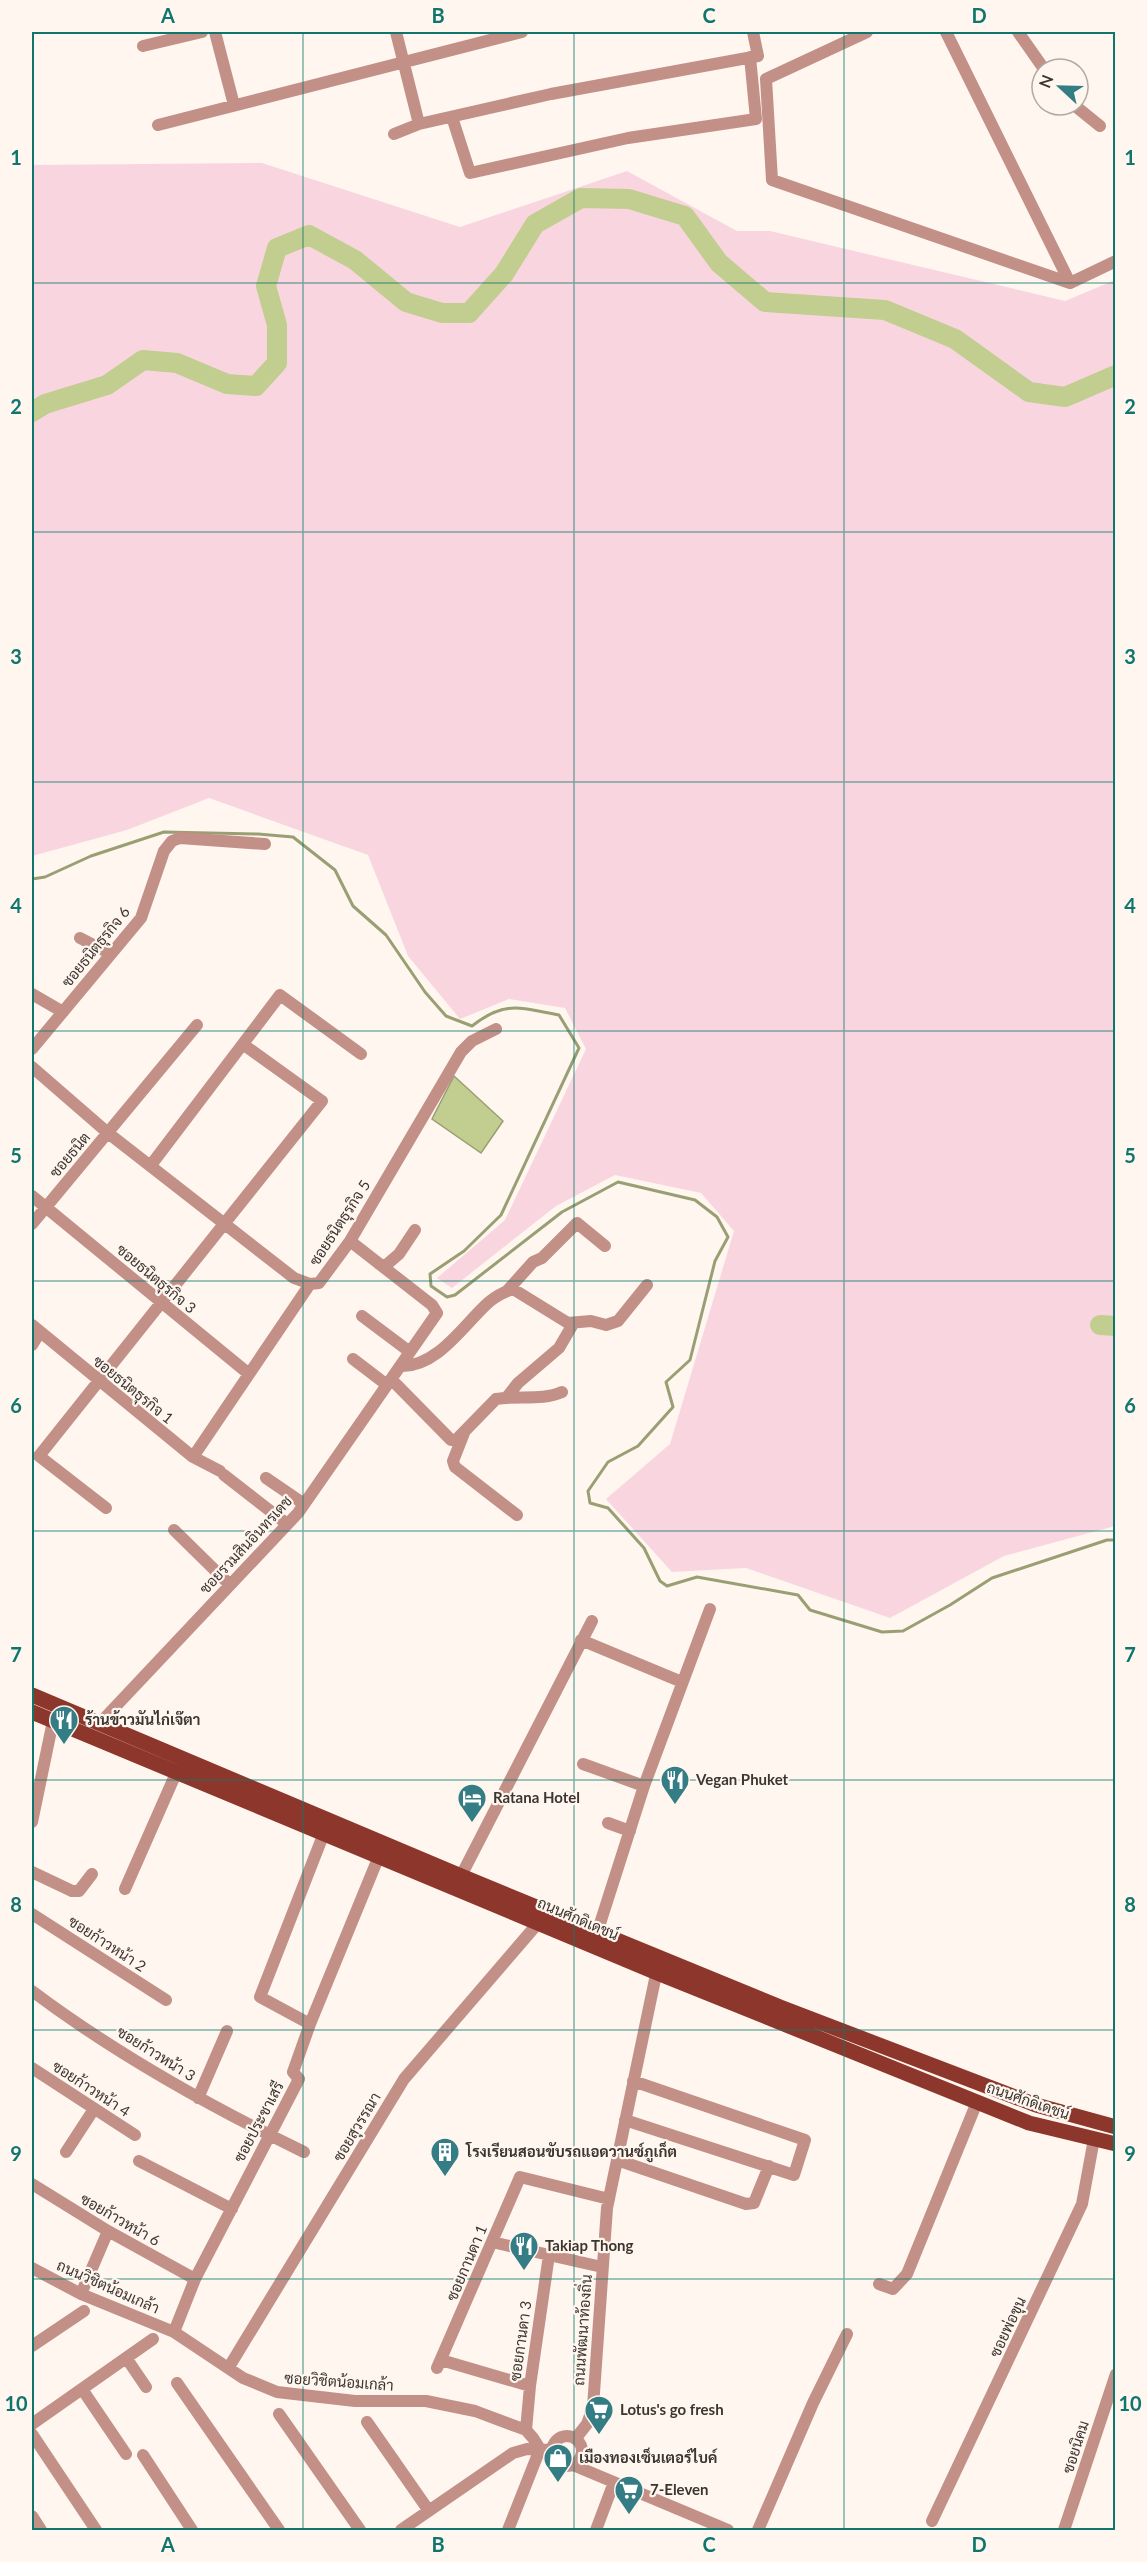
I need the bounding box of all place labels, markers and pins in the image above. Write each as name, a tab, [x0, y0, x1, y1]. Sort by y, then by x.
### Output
restaurant icon: ร้านข้าวมันไก่เจ๊ตา	[48, 1704, 80, 1746]
place label: ร้านข้าวมันไก่เจ๊ตา	[85, 1710, 200, 1728]
restaurant icon: Vegan Phuket	[659, 1764, 691, 1806]
place label: Vegan Phuket	[695, 1770, 789, 1788]
hotel icon: Ratana Hotel	[456, 1782, 488, 1824]
place label: Ratana Hotel	[493, 1788, 580, 1806]
building icon: โรงเรียนสอนขับรถแอดวานซ์ภูเก็ต	[429, 2136, 461, 2178]
place label: โรงเรียนสอนขับรถแอดวานซ์ภูเก็ต	[465, 2141, 677, 2163]
restaurant icon: Takiap Thong	[508, 2230, 540, 2272]
place label: Takiap Thong	[545, 2236, 634, 2254]
supermarket icon: Lotus's go fresh	[583, 2394, 615, 2436]
place label: Lotus's go fresh	[620, 2400, 724, 2418]
shop icon: เมืองทองเซ็นเตอร์ไบค์	[542, 2442, 574, 2484]
place label: เมืองทองเซ็นเตอร์ไบค์	[579, 2447, 718, 2466]
supermarket icon: 7-Eleven	[613, 2474, 645, 2516]
place label: 7-Eleven	[650, 2480, 709, 2498]

